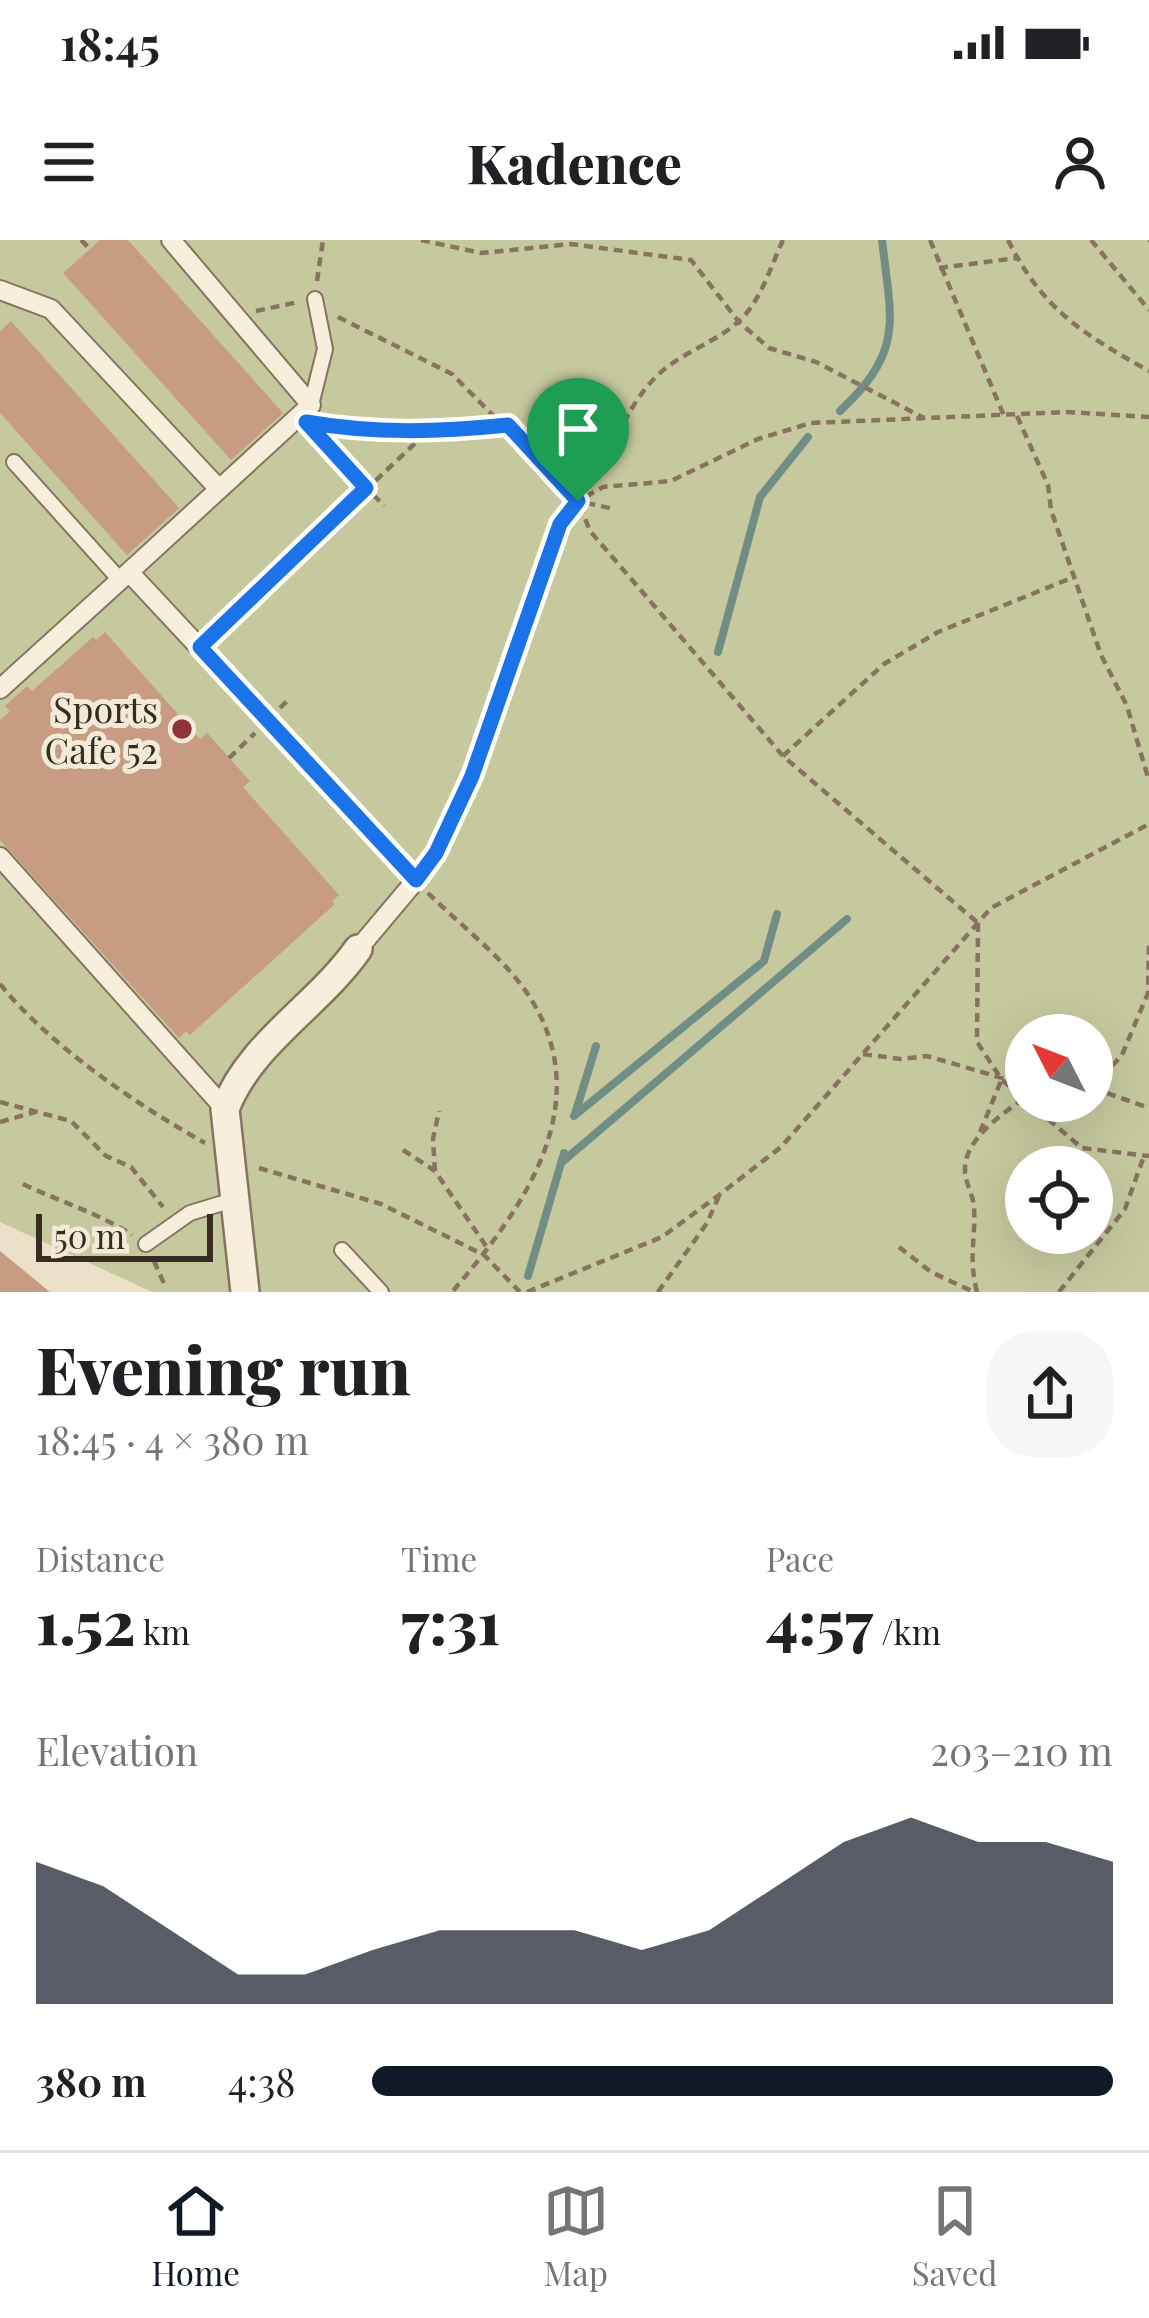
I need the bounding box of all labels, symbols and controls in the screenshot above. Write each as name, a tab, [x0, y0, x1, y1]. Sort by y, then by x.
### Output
text: 18:45	[60, 12, 160, 72]
text: Kadence	[467, 126, 682, 198]
icon: menu	[36, 129, 102, 195]
icon: person	[1047, 129, 1113, 195]
pin	[527, 378, 629, 501]
icon: arrive	[545, 396, 611, 462]
place label: Sports Cafe 52	[45, 684, 158, 773]
marker: Sports Cafe 52	[169, 716, 195, 742]
north arrow	[1005, 1014, 1113, 1122]
map controls	[1005, 1014, 1113, 1254]
button: locate	[1005, 1146, 1113, 1254]
scale bar	[36, 1208, 213, 1261]
text: 50 m	[54, 1213, 125, 1257]
text: Evening run	[36, 1324, 411, 1412]
button: share	[987, 1331, 1113, 1457]
text: 18:45 · 4 × 380 m	[36, 1413, 309, 1465]
text: Distance	[36, 1536, 165, 1580]
text: Time	[401, 1536, 477, 1580]
text: Pace	[766, 1536, 834, 1580]
text: 1.52	[36, 1580, 135, 1660]
text: 7:31	[401, 1580, 500, 1660]
text: 4:57	[766, 1580, 873, 1660]
text: km	[135, 1609, 190, 1653]
text: /km	[873, 1609, 941, 1653]
text: Elevation	[36, 1724, 198, 1776]
text: 203–210 m	[930, 1724, 1113, 1776]
text: 380 m	[36, 2055, 146, 2107]
text: 4:38	[228, 2055, 296, 2107]
tab: Home	[151, 2178, 240, 2294]
tab: Map	[543, 2178, 609, 2294]
tab: Saved	[912, 2178, 998, 2294]

